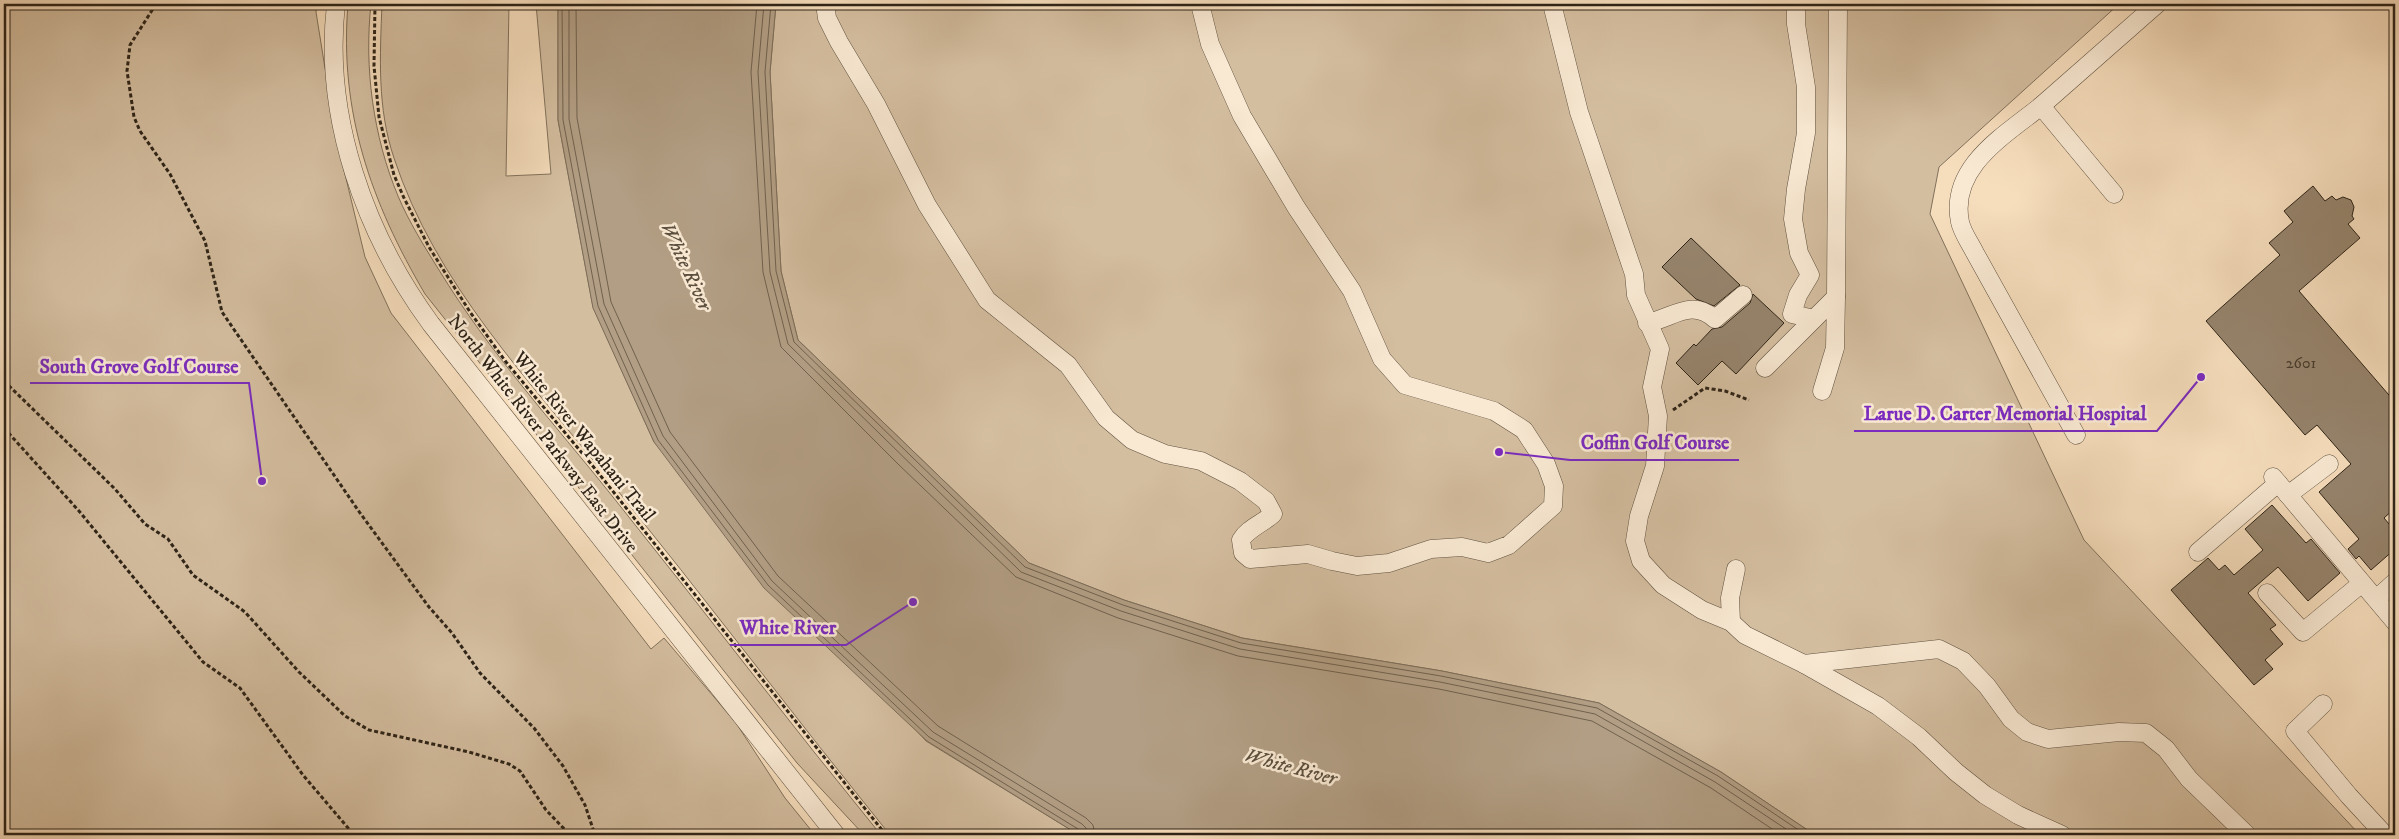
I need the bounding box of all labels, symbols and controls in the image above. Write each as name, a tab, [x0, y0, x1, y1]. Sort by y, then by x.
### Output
water label: White River	[654, 219, 718, 316]
street label: North White River Parkway East Drive	[443, 310, 643, 558]
street label: White River Wapahani Trail	[507, 346, 660, 527]
callout: South Grove Golf Course	[30, 348, 249, 383]
house number: 2601	[2286, 353, 2316, 373]
text: South Grove Golf Course	[40, 355, 239, 380]
callout: Larue D. Carter Memorial Hospital	[1854, 396, 2157, 431]
text: Larue D. Carter Memorial Hospital	[1863, 402, 2148, 427]
callout: Coffin Golf Course	[1570, 425, 1739, 460]
text: Coffin Golf Course	[1581, 431, 1730, 456]
callout: White River	[730, 610, 846, 645]
text: White River	[739, 616, 837, 641]
water label: White River	[1242, 743, 1341, 792]

